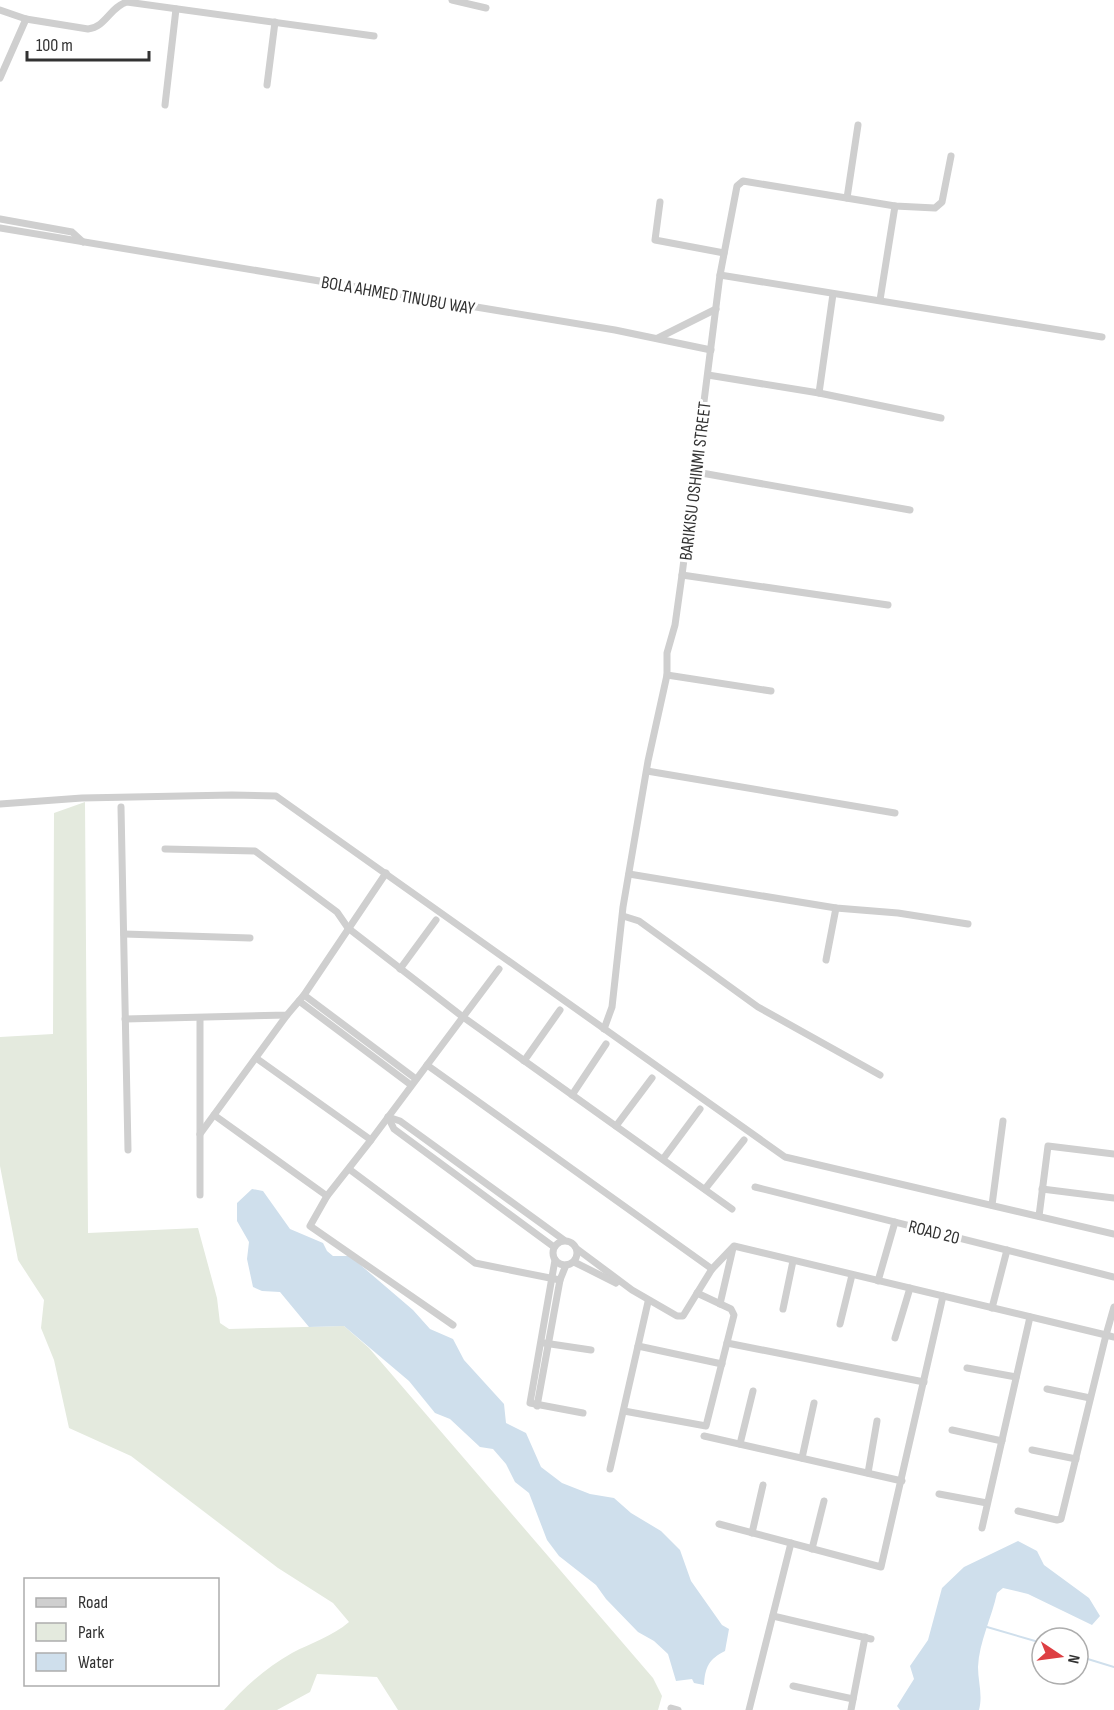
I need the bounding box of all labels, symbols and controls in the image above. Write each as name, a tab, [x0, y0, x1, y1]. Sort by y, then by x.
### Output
scale bar	[27, 24, 148, 62]
text: 100 m	[36, 35, 73, 56]
street label: BOLA AHMED TINUBU WAY	[320, 272, 477, 319]
street label: BARIKISU OSHINMI STREET	[675, 400, 716, 562]
street label: ROAD 20	[906, 1216, 962, 1249]
legend	[24, 1578, 219, 1686]
text: Road	[78, 1592, 108, 1613]
text: Park	[78, 1622, 104, 1643]
north arrow	[1030, 1626, 1090, 1686]
text: Water	[78, 1652, 114, 1673]
text: N	[1063, 1653, 1083, 1665]

